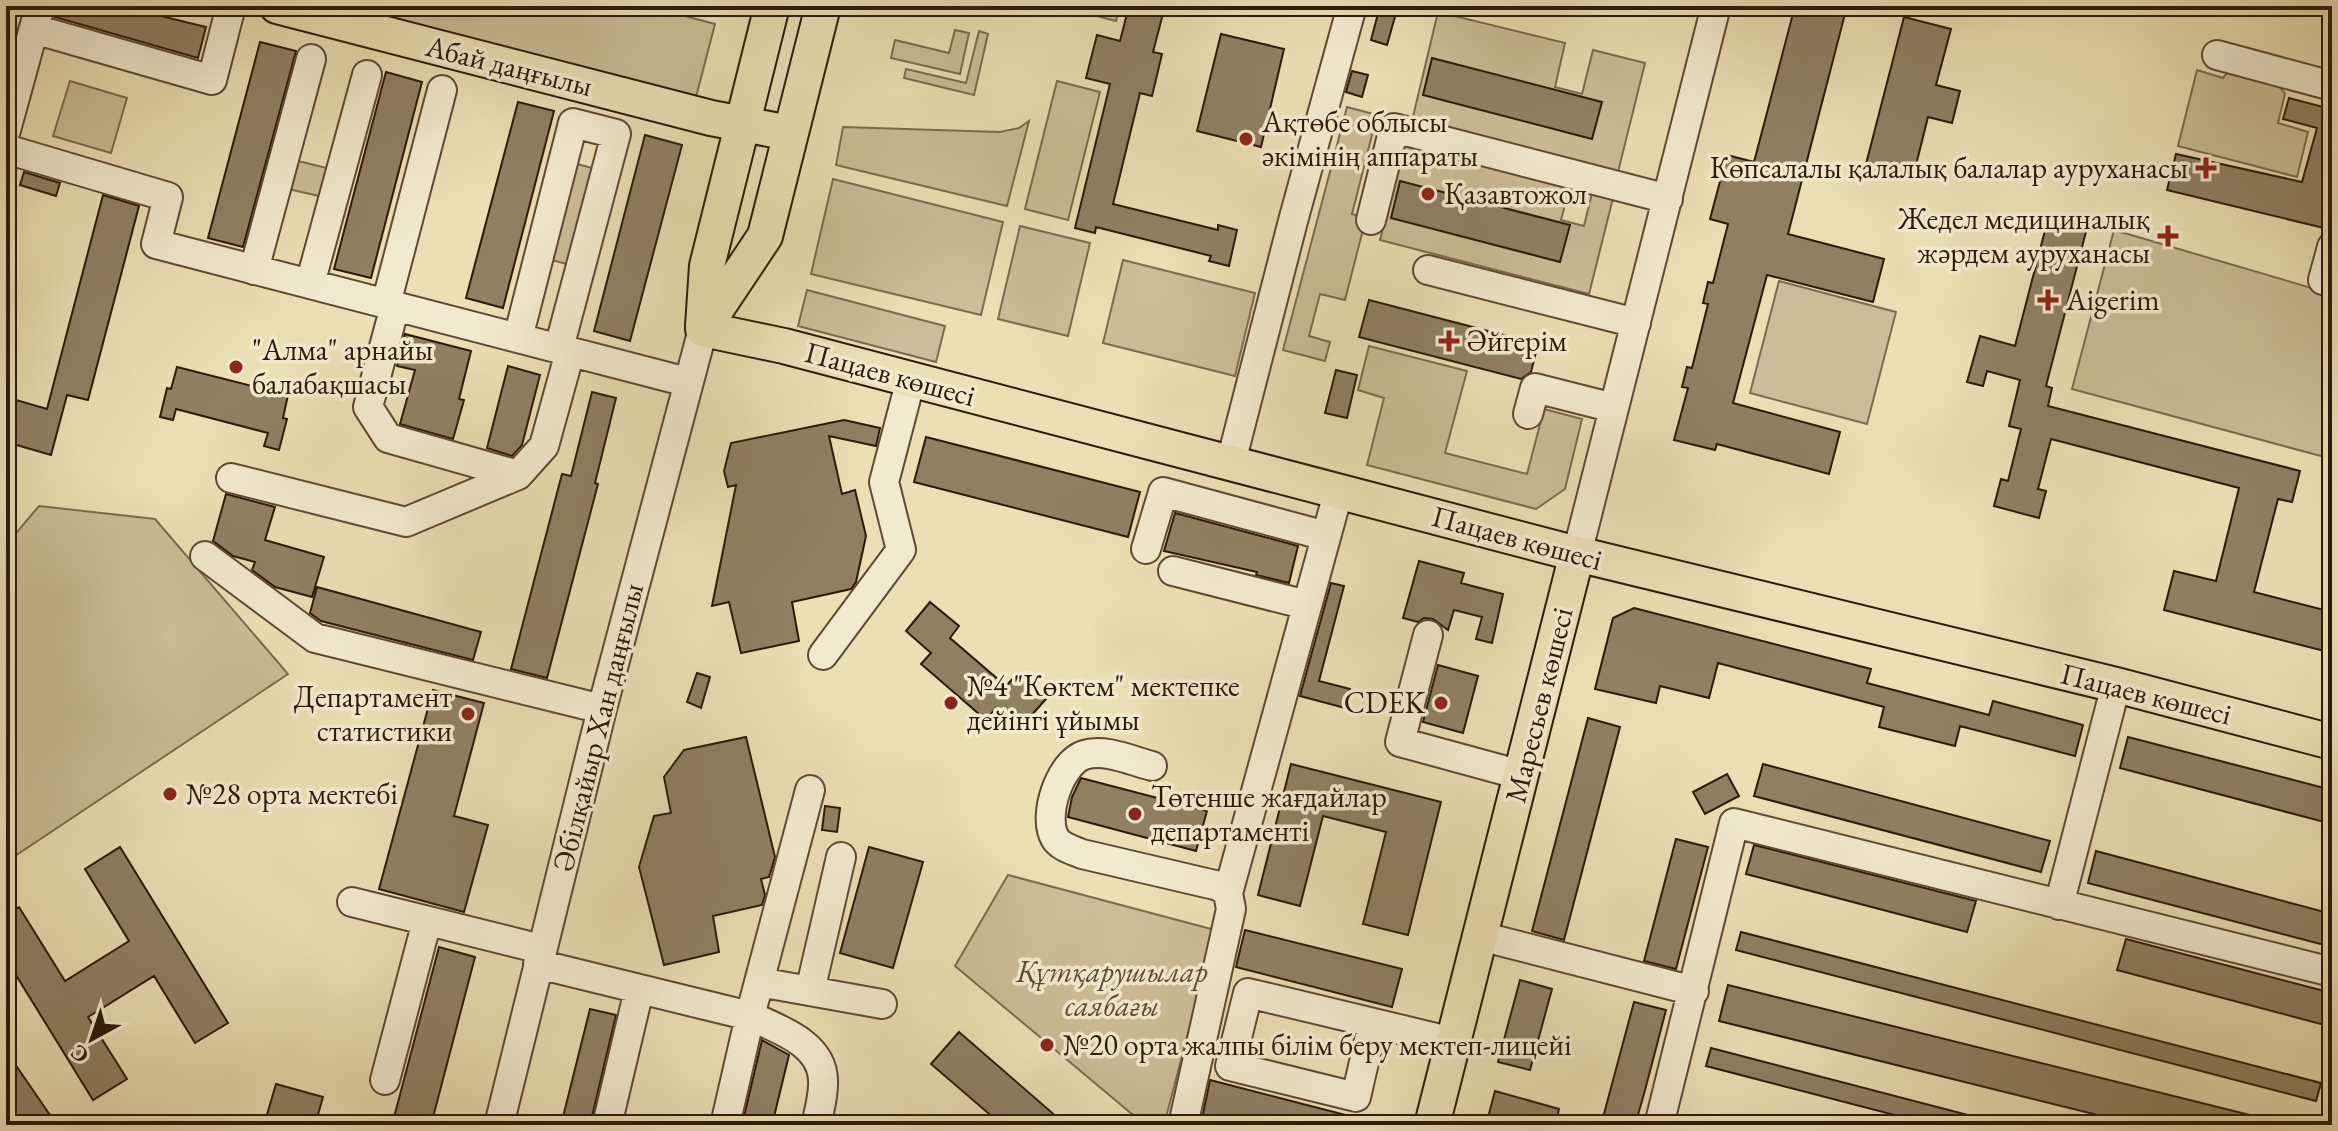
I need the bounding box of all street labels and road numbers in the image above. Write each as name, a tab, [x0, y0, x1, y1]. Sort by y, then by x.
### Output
street label: Абай даңғылы	[421, 26, 596, 105]
street label: Пацаев көшесі	[801, 332, 980, 415]
street label: Пацаев көшесі	[1428, 496, 1607, 579]
street label: Әбілқайыр Хан даңғылы	[543, 579, 652, 875]
street label: Маресьев көшесі	[1495, 603, 1582, 807]
street label: Пацаев көшесі	[2057, 653, 2236, 734]

